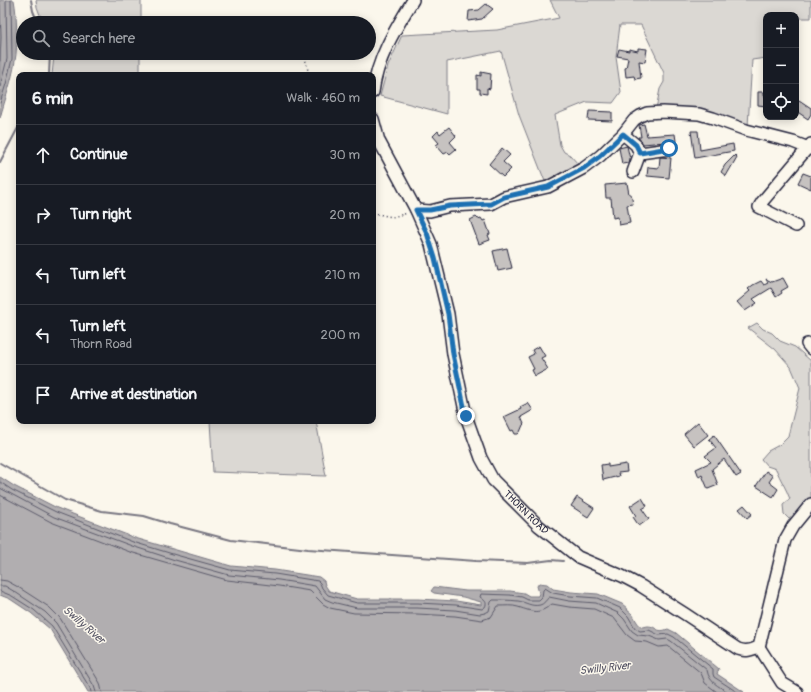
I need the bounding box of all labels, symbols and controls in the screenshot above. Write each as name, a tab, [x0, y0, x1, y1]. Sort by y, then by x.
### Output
map controls	[763, 12, 799, 120]
button: +	[763, 12, 799, 48]
search box	[16, 16, 376, 60]
icon: search	[30, 27, 52, 49]
text: Search here	[62, 29, 135, 48]
button: −	[763, 48, 799, 84]
button: locate	[763, 84, 799, 120]
text: 6 min	[32, 88, 73, 109]
text: Walk · 460 m	[286, 90, 360, 106]
route start	[660, 139, 678, 157]
icon: ahead	[32, 144, 54, 166]
text: Continue	[70, 145, 128, 164]
text: 30 m	[330, 147, 360, 163]
icon: right	[32, 204, 54, 226]
text: Turn right	[70, 205, 131, 224]
text: 20 m	[329, 207, 360, 223]
icon: left	[32, 264, 54, 286]
text: Turn left	[70, 265, 126, 284]
text: 210 m	[324, 267, 360, 283]
text: Turn left	[70, 317, 126, 336]
icon: left	[32, 324, 54, 346]
text: 200 m	[321, 327, 360, 343]
text: Thorn Road	[70, 336, 132, 352]
icon: arrive	[32, 384, 54, 406]
text: Arrive at destination	[70, 385, 197, 404]
route end	[457, 407, 475, 425]
street label: THORN ROAD	[501, 488, 551, 537]
water label: Swilly River	[60, 603, 109, 648]
water label: Swilly River	[579, 659, 633, 677]

